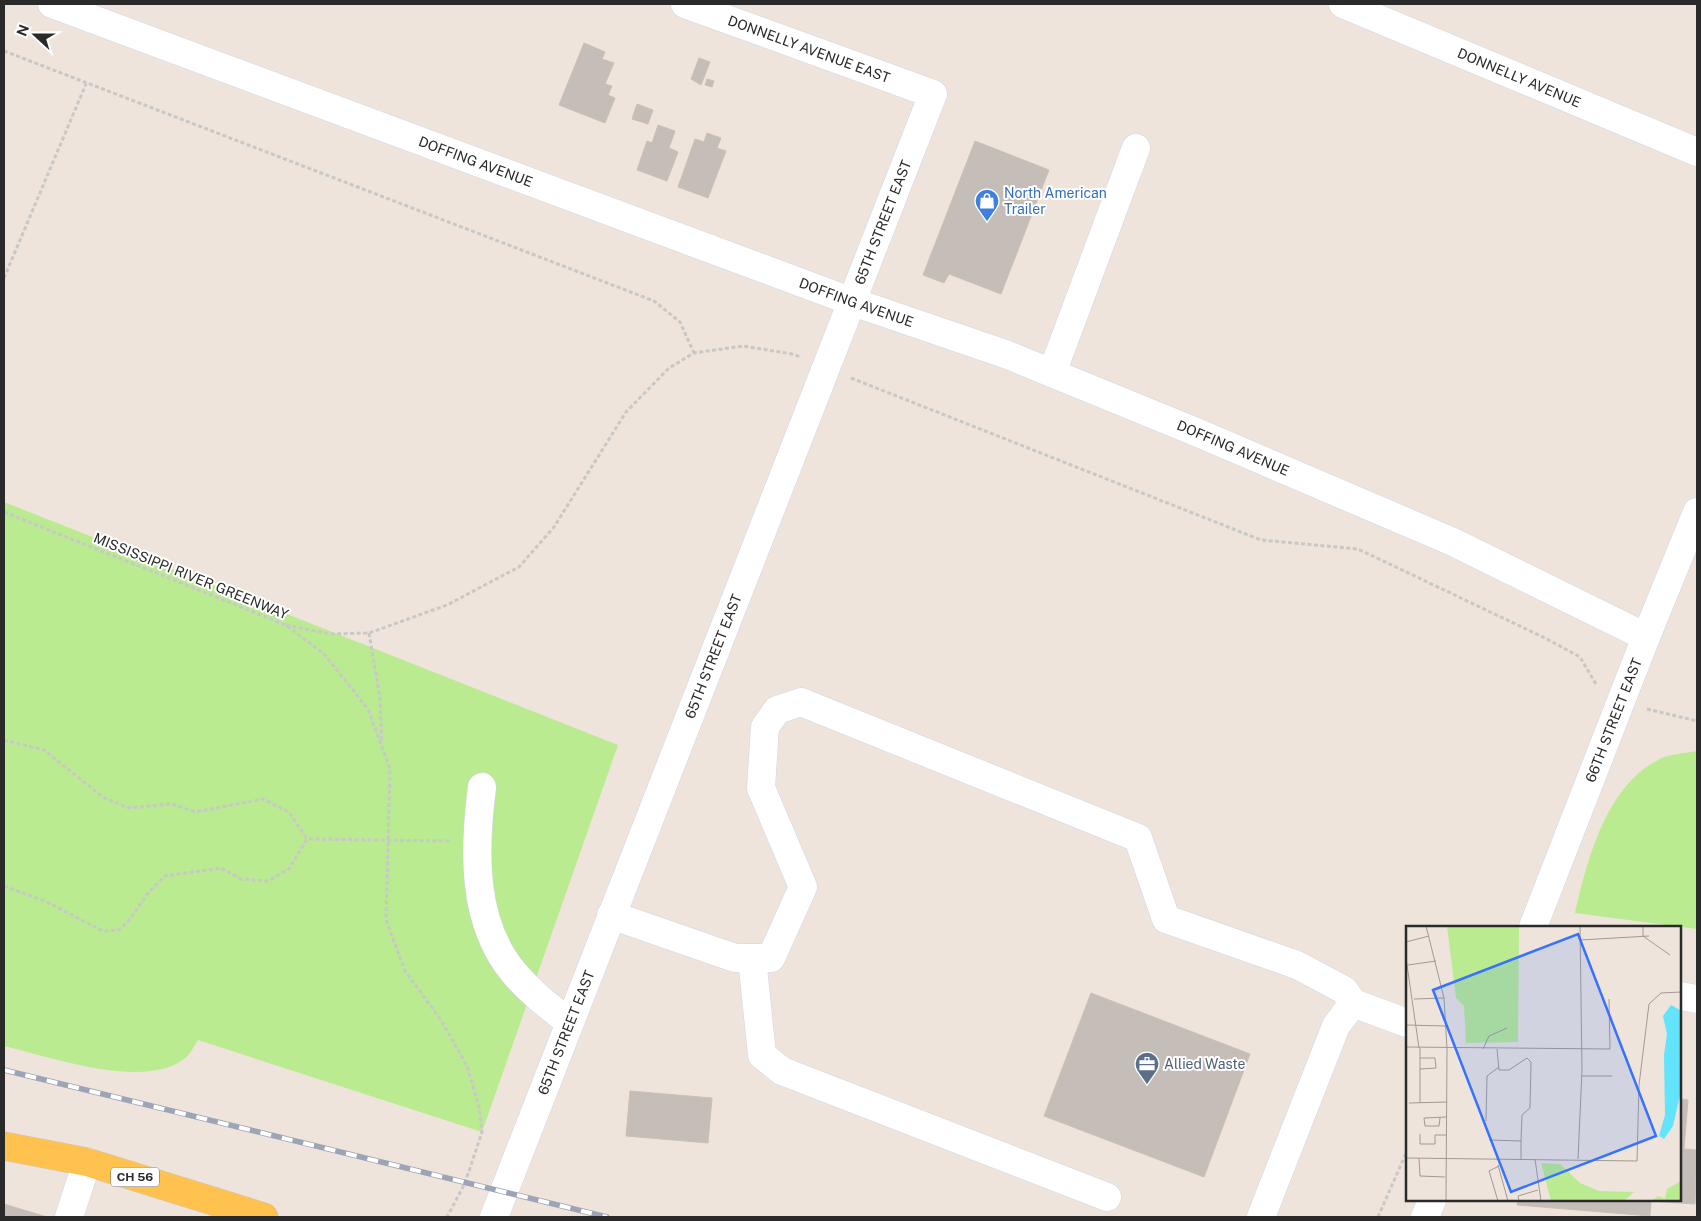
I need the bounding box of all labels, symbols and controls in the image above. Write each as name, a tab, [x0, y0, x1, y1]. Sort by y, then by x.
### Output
north arrow	[10, 10, 60, 60]
street label: DONNELLY AVENUE EAST	[726, 12, 892, 86]
text: N	[13, 22, 32, 38]
street label: DONNELLY AVENUE	[1455, 45, 1583, 111]
street label: DOFFING AVENUE	[416, 133, 535, 190]
street label: 65TH STREET EAST	[851, 158, 914, 287]
place label: North American Trailer	[1004, 185, 1107, 217]
shop icon: North American Trailer	[974, 188, 1000, 222]
street label: DOFFING AVENUE	[797, 275, 916, 330]
street label: DOFFING AVENUE	[1175, 417, 1292, 479]
street label: MISSISSIPPI RIVER GREENWAY	[91, 530, 291, 623]
street label: 65TH STREET EAST	[682, 592, 745, 721]
street label: 66TH STREET EAST	[1582, 656, 1645, 785]
inset map	[1406, 926, 1681, 1201]
street label: 65TH STREET EAST	[535, 968, 598, 1097]
office icon: Allied Waste	[1134, 1051, 1160, 1085]
place label: Allied Waste	[1164, 1056, 1246, 1072]
road number: CH 56	[111, 1168, 159, 1186]

